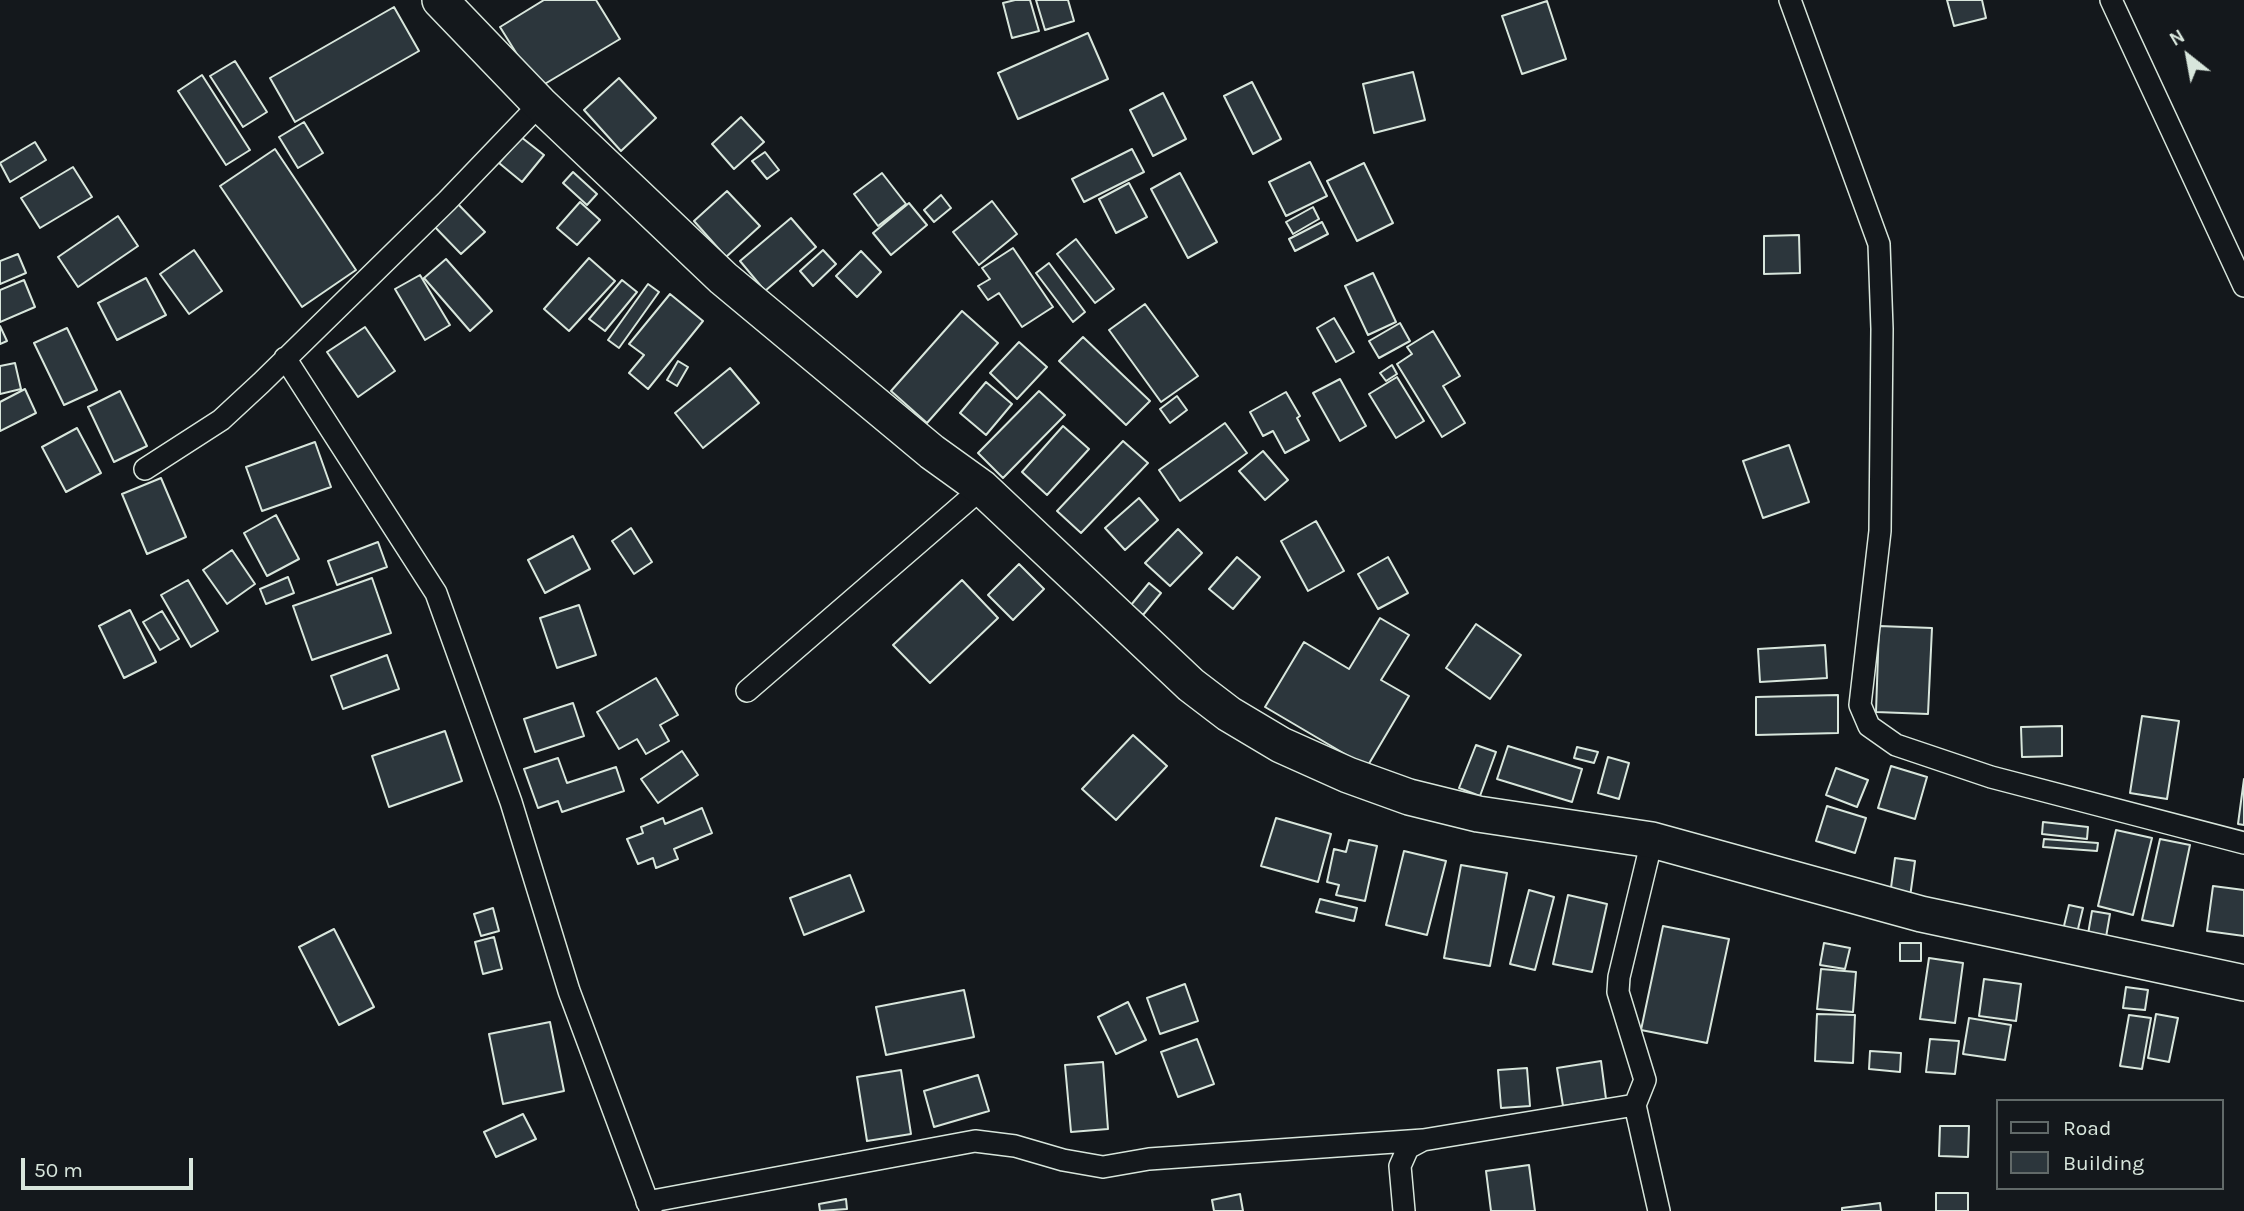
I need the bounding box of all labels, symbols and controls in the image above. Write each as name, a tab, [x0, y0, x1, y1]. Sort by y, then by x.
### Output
north arrow	[2153, 21, 2223, 91]
text: N	[2166, 25, 2189, 51]
legend	[1996, 1099, 2223, 1190]
text: Road	[2063, 1116, 2111, 1140]
scale bar	[24, 1144, 196, 1188]
text: Building	[2063, 1151, 2144, 1175]
text: 50 m	[34, 1158, 83, 1182]

